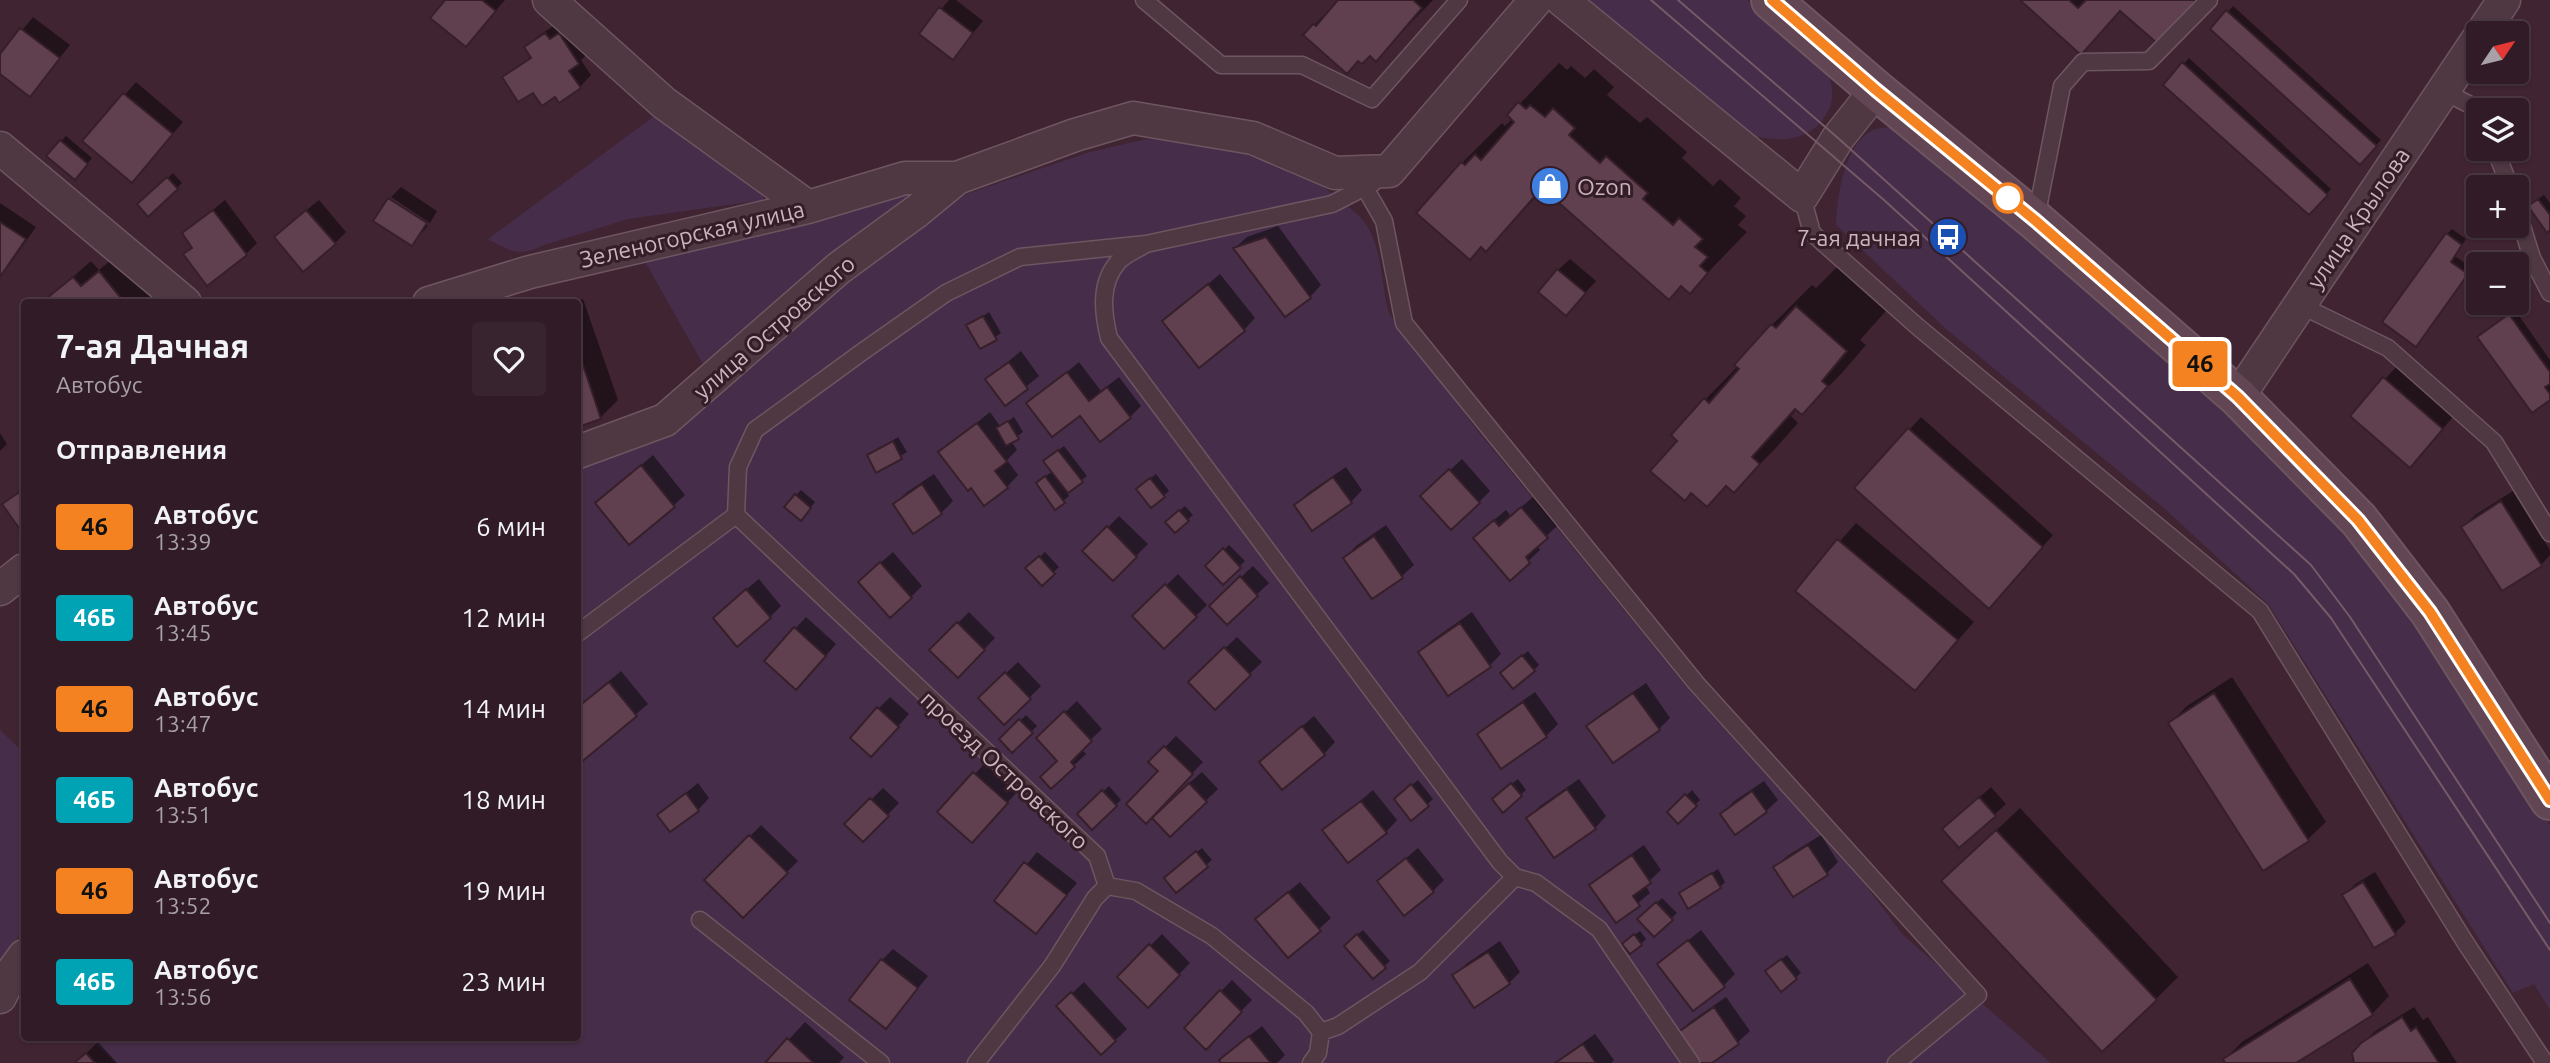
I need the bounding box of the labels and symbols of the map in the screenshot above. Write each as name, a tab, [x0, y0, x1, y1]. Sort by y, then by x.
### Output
north arrow	[2466, 21, 2529, 84]
street label: улица Крылова	[2302, 143, 2414, 293]
shop icon: Ozon	[1529, 165, 1571, 207]
place label: Ozon	[1577, 174, 1632, 199]
unlabelled marker	[1993, 183, 2023, 213]
street label: Зеленогорская улица	[577, 196, 807, 272]
bus stop icon: 7-ая дачная	[1927, 216, 1969, 258]
place label: 7-ая дачная	[1797, 225, 1921, 250]
street label: улица Островского	[688, 250, 860, 404]
line badge: 46	[2168, 341, 2232, 387]
street label: проезд Островского	[916, 686, 1094, 854]

